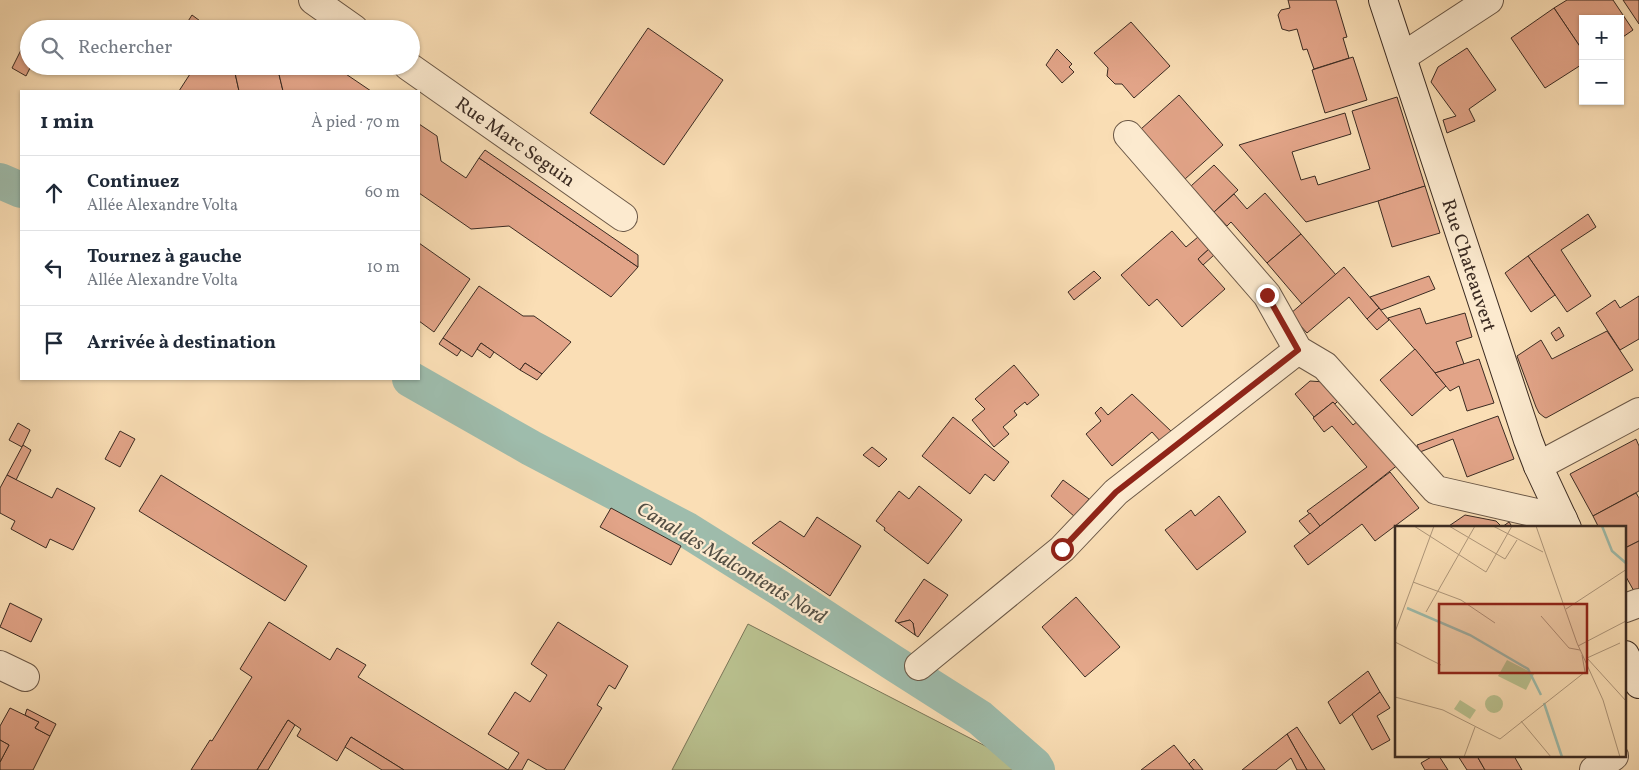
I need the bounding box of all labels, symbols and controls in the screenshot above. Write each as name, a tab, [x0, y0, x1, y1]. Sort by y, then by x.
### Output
map controls	[1579, 15, 1624, 105]
button: +	[1579, 15, 1624, 60]
search box	[20, 20, 420, 75]
icon: search	[38, 34, 66, 62]
text: Rechercher	[78, 35, 172, 61]
button: −	[1579, 60, 1624, 105]
street label: Rue Marc Seguin	[450, 92, 580, 194]
text: 1 min	[40, 108, 94, 137]
text: À pied · 70 m	[311, 112, 400, 134]
text: Continuez	[87, 169, 179, 195]
icon: ahead	[40, 179, 68, 207]
text: 60 m	[365, 182, 400, 204]
text: Allée Alexandre Volta	[87, 195, 238, 217]
street label: Rue Chateauvert	[1434, 196, 1502, 336]
text: Tournez à gauche	[87, 244, 242, 270]
icon: left	[40, 254, 68, 282]
text: 10 m	[367, 257, 400, 279]
text: Allée Alexandre Volta	[87, 270, 238, 292]
route end	[1256, 284, 1279, 307]
icon: arrive	[40, 329, 68, 357]
text: Arrivée à destination	[87, 330, 276, 356]
water label: Canal des Malcontents Nord	[631, 496, 832, 632]
inset map	[1395, 526, 1626, 758]
route start	[1051, 538, 1074, 561]

